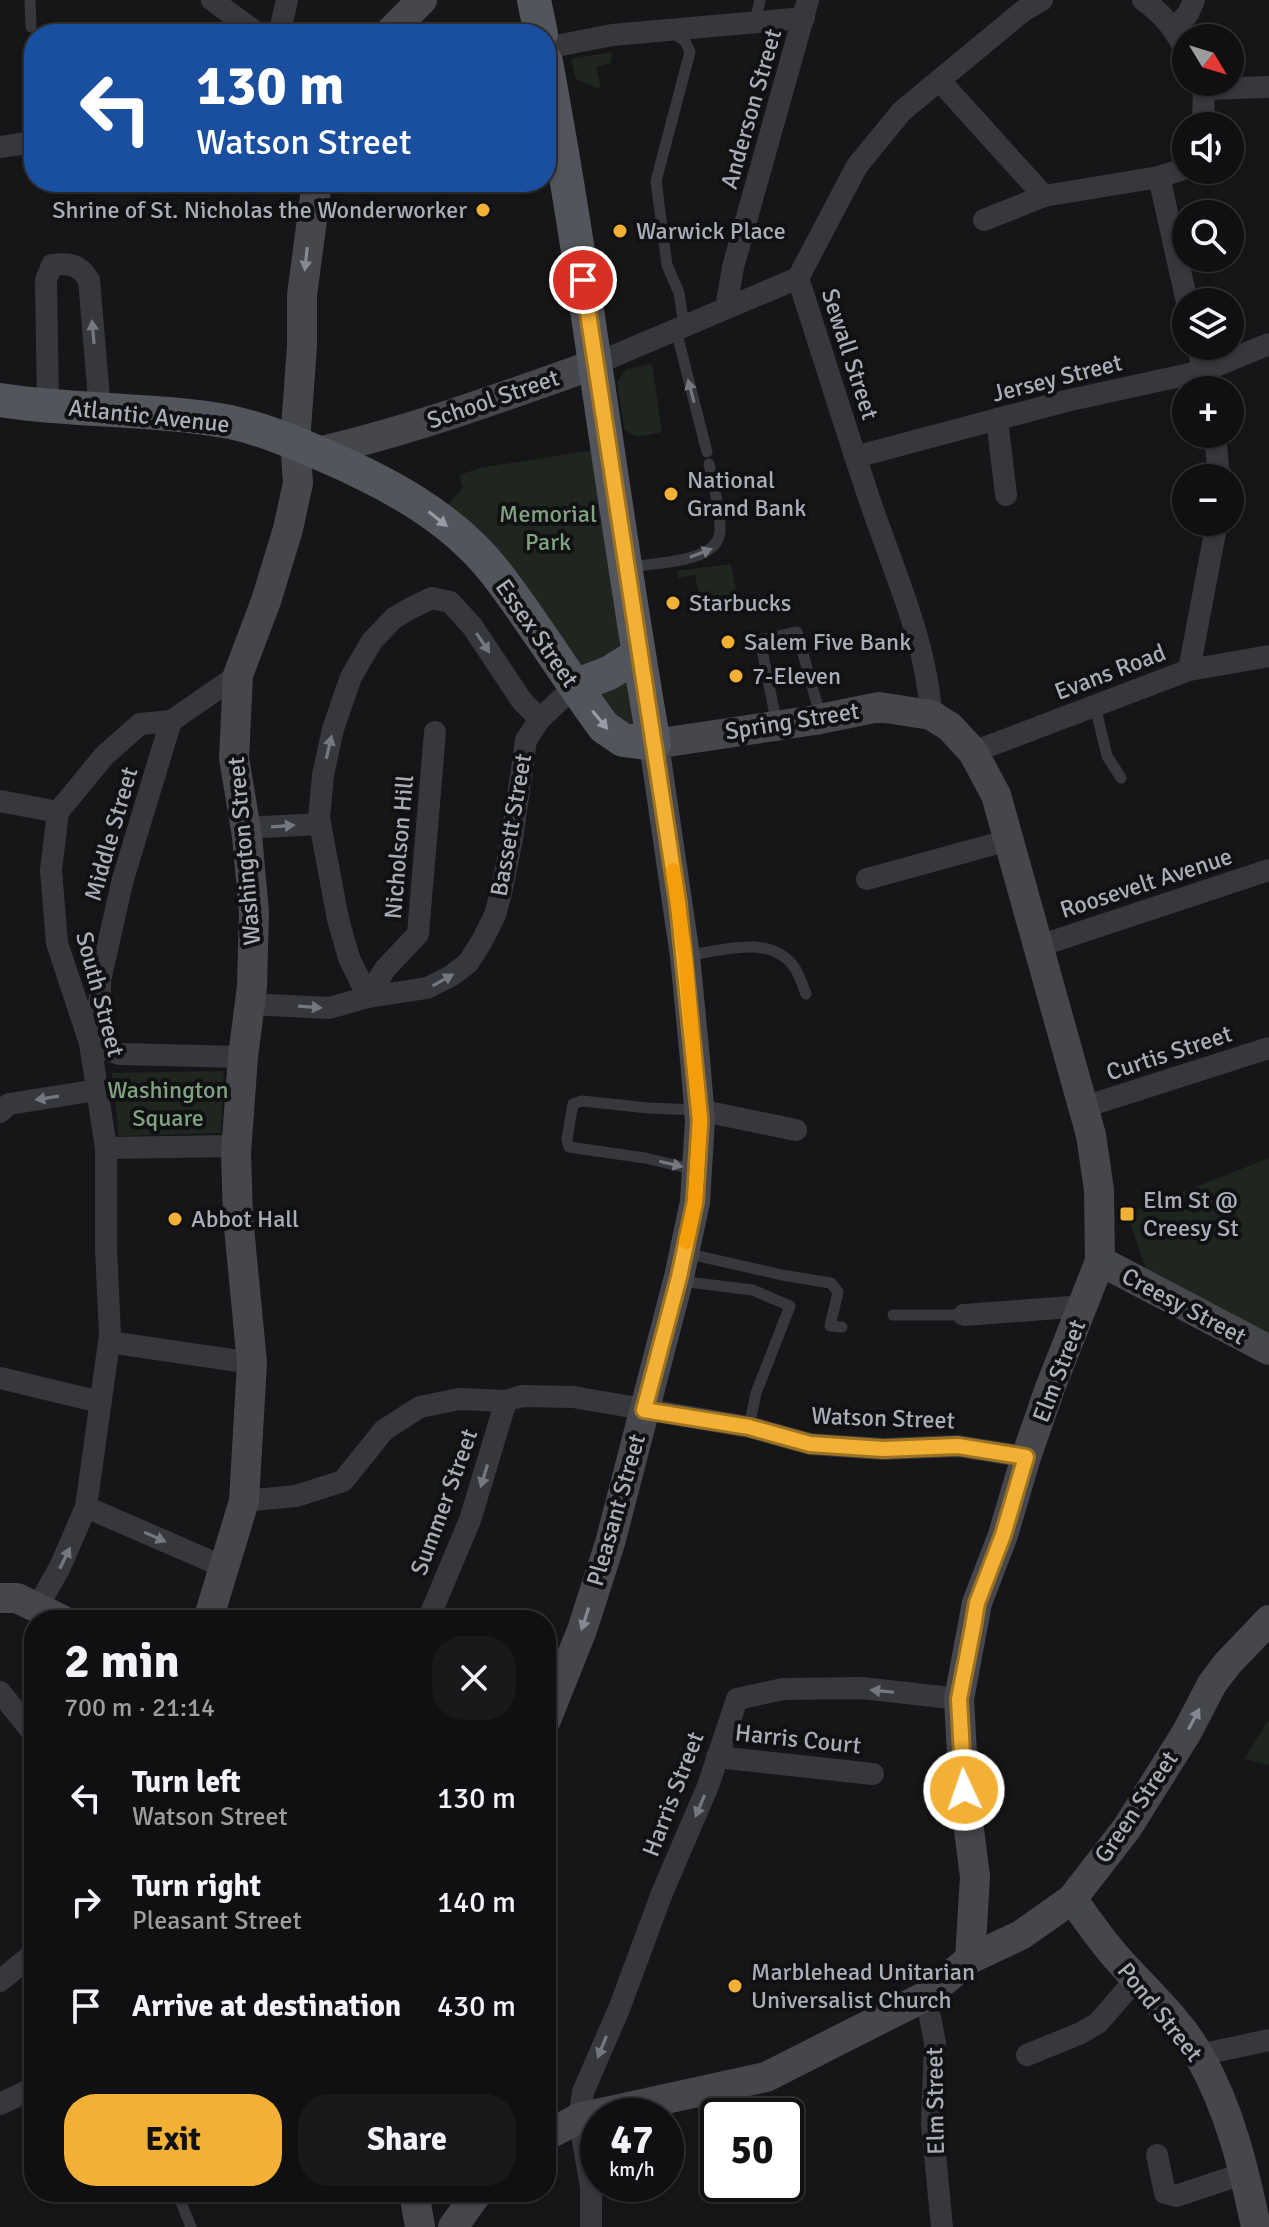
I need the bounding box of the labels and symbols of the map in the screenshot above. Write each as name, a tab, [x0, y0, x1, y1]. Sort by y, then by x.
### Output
north arrow	[1172, 24, 1244, 96]
street label: Anderson Street	[714, 25, 788, 193]
place label: Shrine of St. Nicholas the Wonderworker	[52, 195, 467, 225]
marker: Shrine of St. Nicholas the Wonderworker	[474, 201, 492, 219]
place label: Warwick Place	[636, 216, 786, 246]
marker: Warwick Place	[611, 222, 629, 240]
pin	[549, 246, 617, 314]
one-way arrow	[299, 247, 312, 272]
street label: Sewall Street	[815, 285, 885, 423]
one-way arrow	[87, 319, 100, 344]
street label: Jersey Street	[989, 347, 1125, 409]
street label: School Street	[423, 362, 563, 436]
one-way arrow	[685, 379, 697, 404]
street label: Atlantic Avenue	[67, 393, 231, 439]
place label: National Grand Bank	[687, 465, 806, 523]
marker: National Grand Bank	[662, 485, 680, 503]
park label: Memorial Park	[499, 499, 597, 557]
one-way arrow	[428, 510, 448, 526]
one-way arrow	[689, 546, 713, 559]
street label: Essex Street	[489, 573, 585, 693]
place label: Starbucks	[689, 588, 791, 618]
marker: Starbucks	[664, 594, 682, 612]
place label: Salem Five Bank	[744, 627, 911, 657]
one-way arrow	[475, 632, 490, 653]
marker: Salem Five Bank	[719, 633, 737, 651]
street label: Evans Road	[1050, 637, 1170, 707]
place label: 7-Eleven	[752, 661, 841, 691]
marker: 7-Eleven	[727, 667, 745, 685]
street label: Spring Street	[723, 696, 861, 746]
one-way arrow	[591, 710, 608, 730]
one-way arrow	[323, 734, 336, 759]
street label: Bassett Street	[484, 751, 538, 899]
street label: Washington Street	[221, 755, 267, 947]
street label: Middle Street	[78, 764, 144, 904]
street label: Nicholson Hill	[378, 774, 420, 920]
one-way arrow	[271, 819, 296, 832]
street label: Roosevelt Avenue	[1056, 841, 1236, 925]
street label: South Street	[69, 928, 131, 1060]
one-way arrow	[432, 973, 454, 987]
one-way arrow	[298, 1001, 323, 1014]
street label: Curtis Street	[1102, 1019, 1236, 1087]
park label: Washington Square	[107, 1075, 229, 1133]
one-way arrow	[34, 1092, 59, 1105]
one-way arrow	[658, 1158, 683, 1171]
place label: Elm St @ Creesy St	[1143, 1185, 1239, 1243]
place label: Abbot Hall	[191, 1204, 299, 1234]
marker: Elm St @ Creesy St	[1118, 1205, 1136, 1223]
marker: Abbot Hall	[166, 1210, 184, 1228]
street label: Creesy Street	[1117, 1261, 1251, 1351]
street label: Elm Street	[1026, 1315, 1092, 1427]
street label: Watson Street	[811, 1401, 955, 1435]
street label: Summer Street	[404, 1425, 484, 1579]
street label: Pleasant Street	[580, 1431, 652, 1589]
one-way arrow	[477, 1464, 490, 1488]
one-way arrow	[143, 1531, 167, 1544]
one-way arrow	[58, 1546, 72, 1570]
one-way arrow	[578, 1608, 591, 1632]
one-way arrow	[869, 1684, 894, 1697]
one-way arrow	[1187, 1708, 1200, 1731]
street label: Harris Court	[734, 1717, 862, 1761]
street label: Harris Street	[635, 1727, 711, 1861]
street label: Green Street	[1088, 1745, 1184, 1869]
position arrow	[922, 1748, 1006, 1832]
one-way arrow	[693, 1794, 706, 1818]
street label: Pond Street	[1111, 1956, 1209, 2068]
place label: Marblehead Unitarian Universalist Church	[751, 1957, 975, 2015]
marker: Marblehead Unitarian Universalist Church	[726, 1977, 744, 1995]
one-way arrow	[595, 2035, 608, 2059]
street label: Elm Street	[919, 2047, 951, 2155]
speed limit sign: 50	[700, 2098, 804, 2202]

